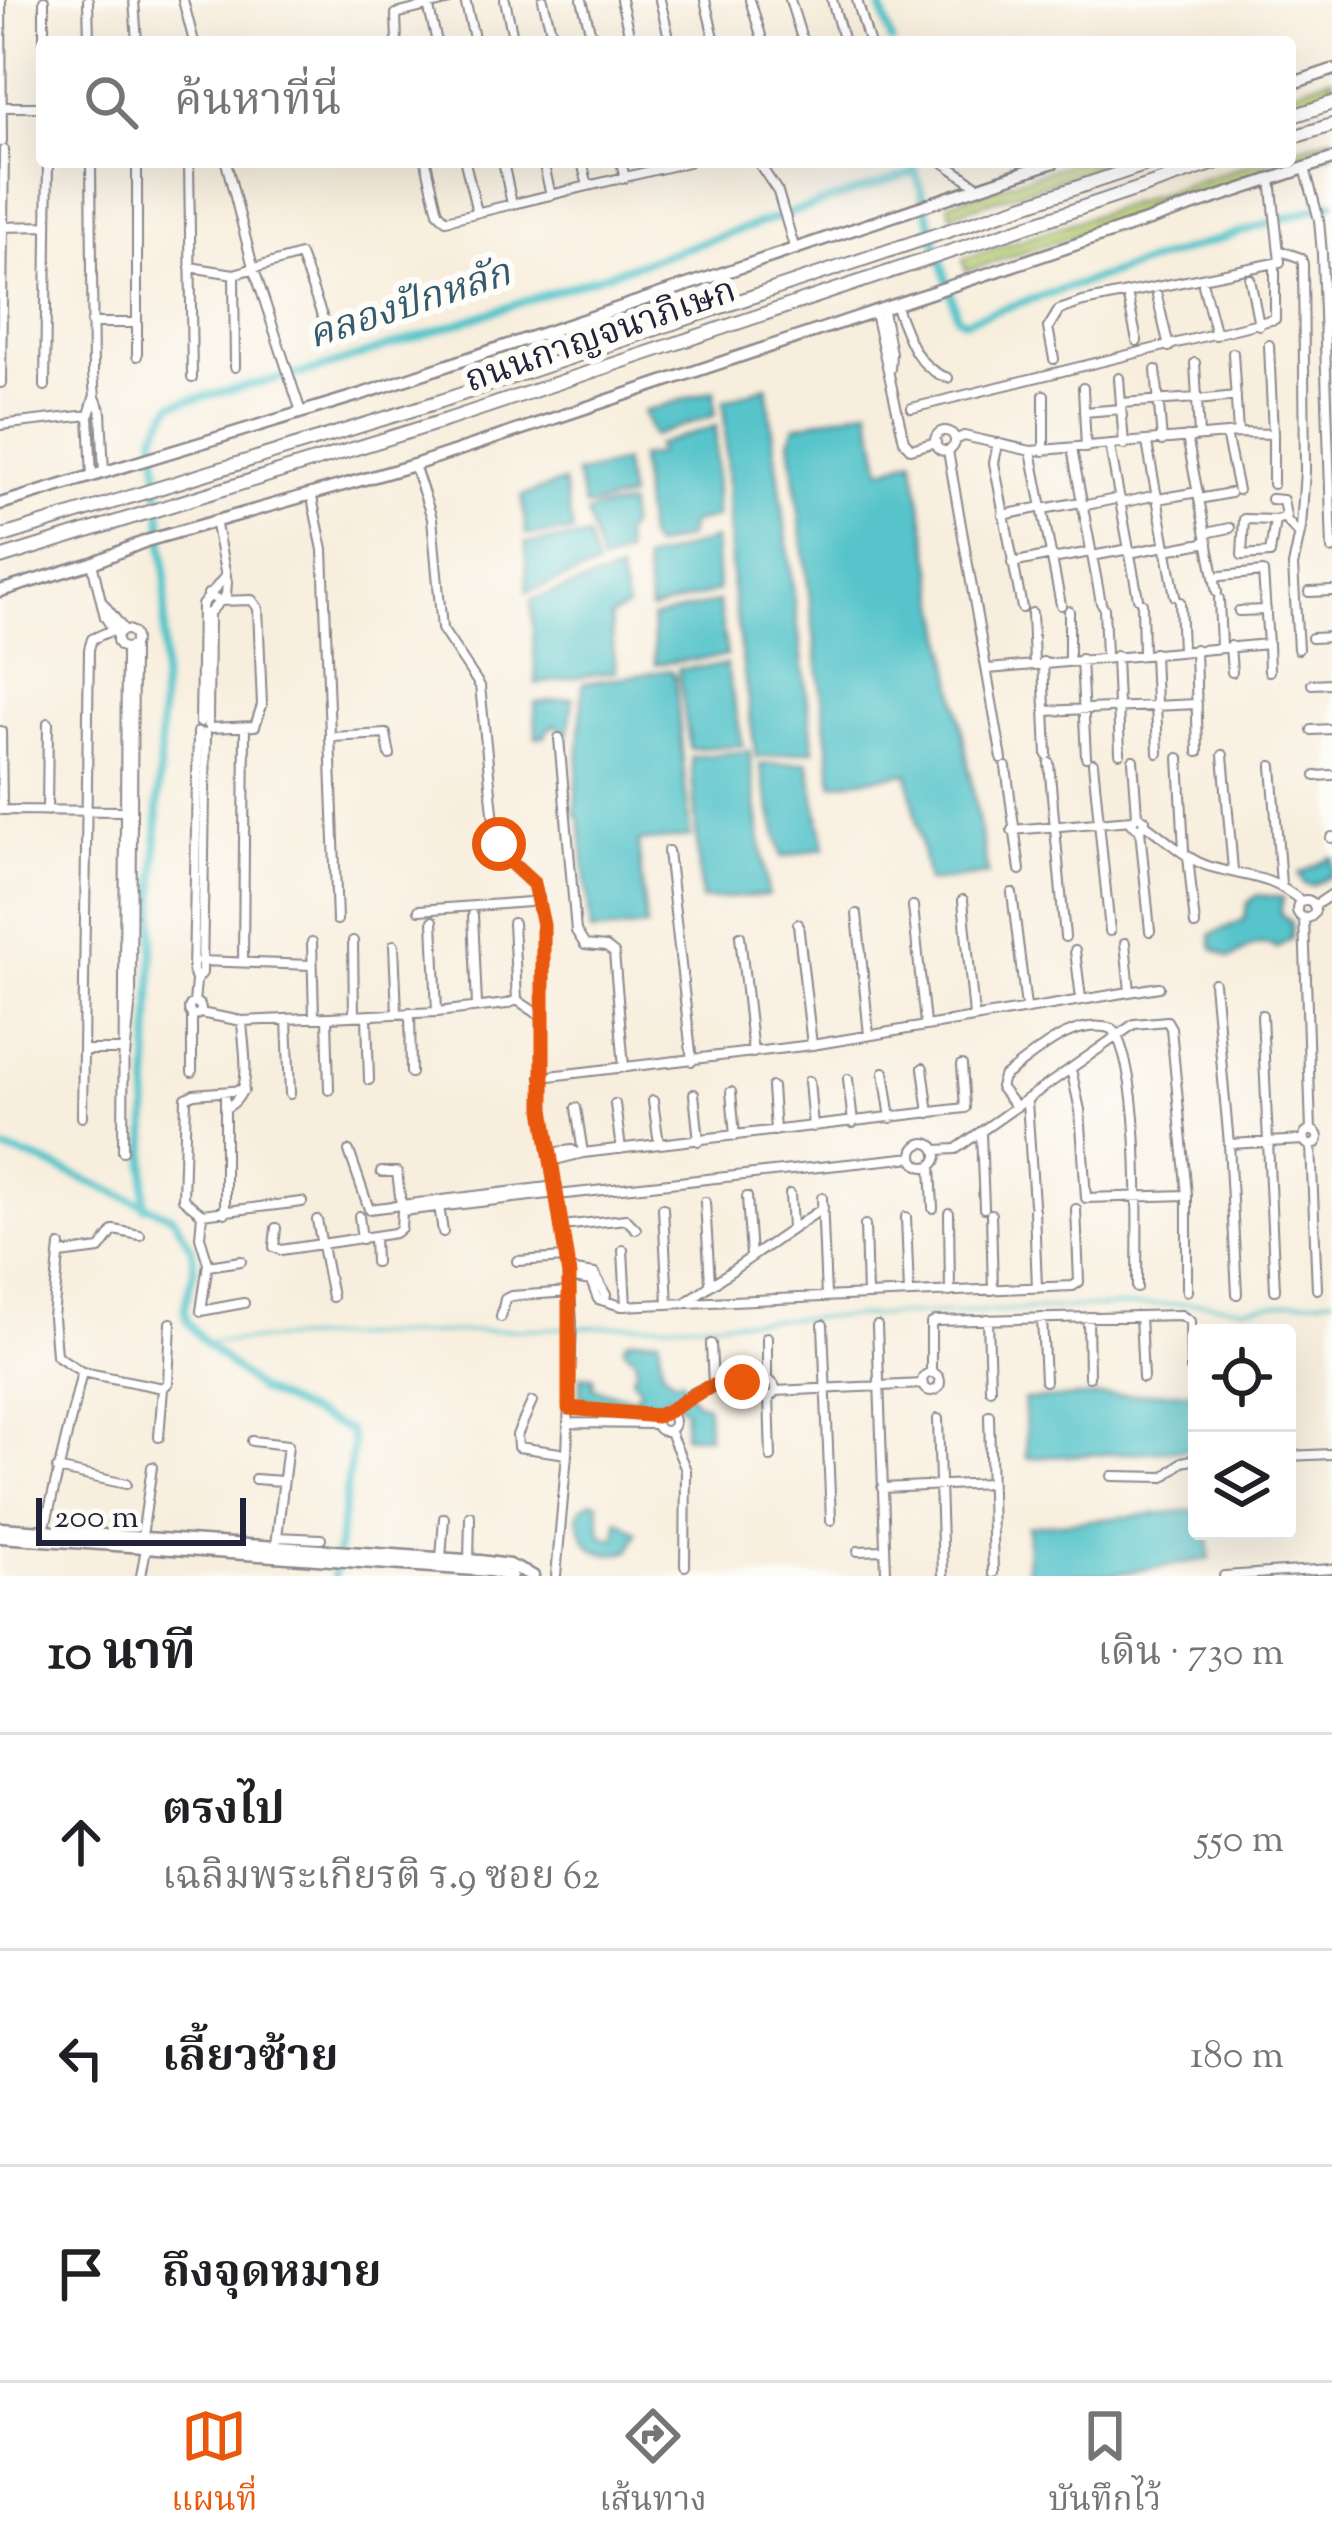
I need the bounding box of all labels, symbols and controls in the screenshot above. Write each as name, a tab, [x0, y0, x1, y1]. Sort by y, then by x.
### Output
search box	[36, 36, 1296, 168]
icon: search	[78, 69, 144, 135]
text: ค้นหาที่นี่	[174, 71, 342, 136]
water label: คลองปักหลัก	[301, 247, 520, 366]
street label: ถนนกาญจนาภิเษก	[458, 266, 744, 408]
route start	[472, 817, 526, 871]
map controls	[1188, 1324, 1296, 1540]
button: locate	[1188, 1324, 1296, 1432]
route end	[715, 1355, 769, 1409]
button: layers	[1188, 1432, 1296, 1540]
scale bar	[36, 1492, 246, 1545]
text: 200 m	[54, 1495, 139, 1543]
text: 10 นาที	[48, 1619, 196, 1692]
text: เดิน · 730 m	[1097, 1627, 1284, 1683]
text: ตรงไป	[162, 1780, 285, 1845]
icon: ahead	[48, 1809, 114, 1875]
text: 550 m	[1196, 1814, 1284, 1870]
text: เฉลิมพระเกียรติ ร.9 ซอย 62	[162, 1851, 600, 1907]
icon: left	[48, 2025, 114, 2091]
text: เลี้ยวซ้าย	[162, 2027, 338, 2092]
text: 180 m	[1190, 2030, 1284, 2086]
icon: arrive	[48, 2241, 114, 2307]
text: ถึงจุดหมาย	[162, 2243, 382, 2308]
tab: แผนที่	[171, 2403, 257, 2528]
tab: เส้นทาง	[599, 2403, 707, 2528]
tab: บันทึกไว้	[1049, 2403, 1161, 2528]

